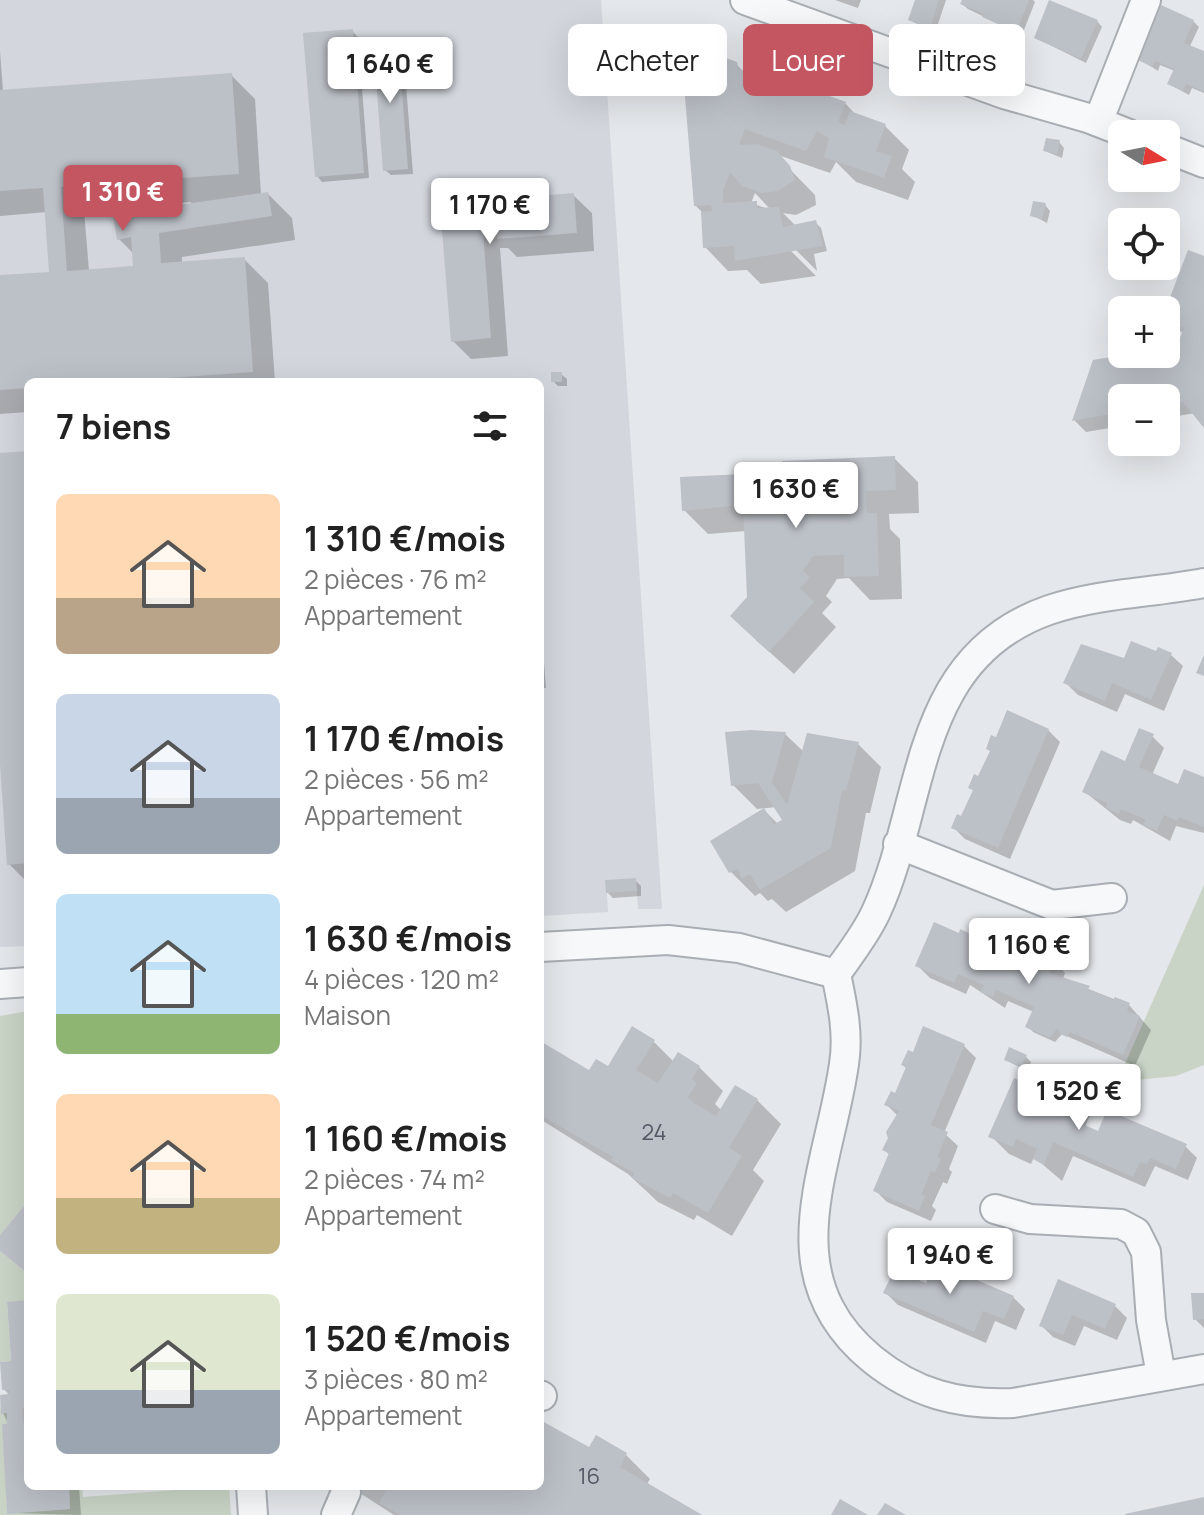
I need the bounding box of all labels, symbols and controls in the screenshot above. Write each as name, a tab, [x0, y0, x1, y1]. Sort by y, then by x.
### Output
chip: Acheter	[568, 24, 727, 96]
chip: Louer	[743, 24, 873, 96]
chip: Filtres	[889, 24, 1025, 96]
pin: 1 640 €	[316, 37, 464, 105]
text: 1 640 €	[346, 45, 434, 81]
north arrow	[1108, 120, 1180, 192]
map controls	[1108, 120, 1180, 456]
pin: 1 310 €	[49, 165, 197, 233]
text: 1 310 €	[81, 173, 165, 209]
pin: 1 170 €	[416, 178, 564, 246]
text: 1 170 €	[449, 186, 531, 222]
button: locate	[1108, 208, 1180, 280]
button: +	[1108, 296, 1180, 368]
button: −	[1108, 384, 1180, 456]
text: 7 biens	[56, 403, 171, 449]
icon: filters	[468, 404, 512, 448]
pin: 1 630 €	[722, 462, 870, 530]
text: 1 630 €	[752, 470, 840, 506]
text: 1 310 €/mois	[304, 515, 506, 561]
icon: home	[120, 526, 216, 622]
text: 2 pièces · 76 m²	[304, 561, 487, 597]
text: Appartement	[304, 597, 462, 633]
text: 1 170 €/mois	[304, 715, 504, 761]
icon: home	[120, 726, 216, 822]
text: 2 pièces · 56 m²	[304, 761, 489, 797]
text: Appartement	[304, 797, 462, 833]
text: 1 630 €/mois	[304, 915, 512, 961]
pin: 1 160 €	[955, 918, 1103, 986]
icon: home	[120, 926, 216, 1022]
text: 1 160 €	[987, 926, 1071, 962]
text: 4 pièces · 120 m²	[304, 961, 499, 997]
text: Maison	[304, 997, 391, 1033]
pin: 1 520 €	[1005, 1064, 1153, 1132]
text: 1 520 €	[1036, 1072, 1122, 1108]
text: 1 160 €/mois	[304, 1115, 507, 1161]
house number: 24	[641, 1117, 667, 1147]
icon: home	[120, 1126, 216, 1222]
text: 2 pièces · 74 m²	[304, 1161, 485, 1197]
text: Appartement	[304, 1197, 462, 1233]
pin: 1 940 €	[876, 1228, 1024, 1296]
text: 1 940 €	[906, 1236, 994, 1272]
text: 1 520 €/mois	[304, 1315, 510, 1361]
icon: home	[120, 1326, 216, 1422]
text: 3 pièces · 80 m²	[304, 1361, 488, 1397]
text: Appartement	[304, 1397, 462, 1433]
house number: 16	[578, 1461, 600, 1491]

